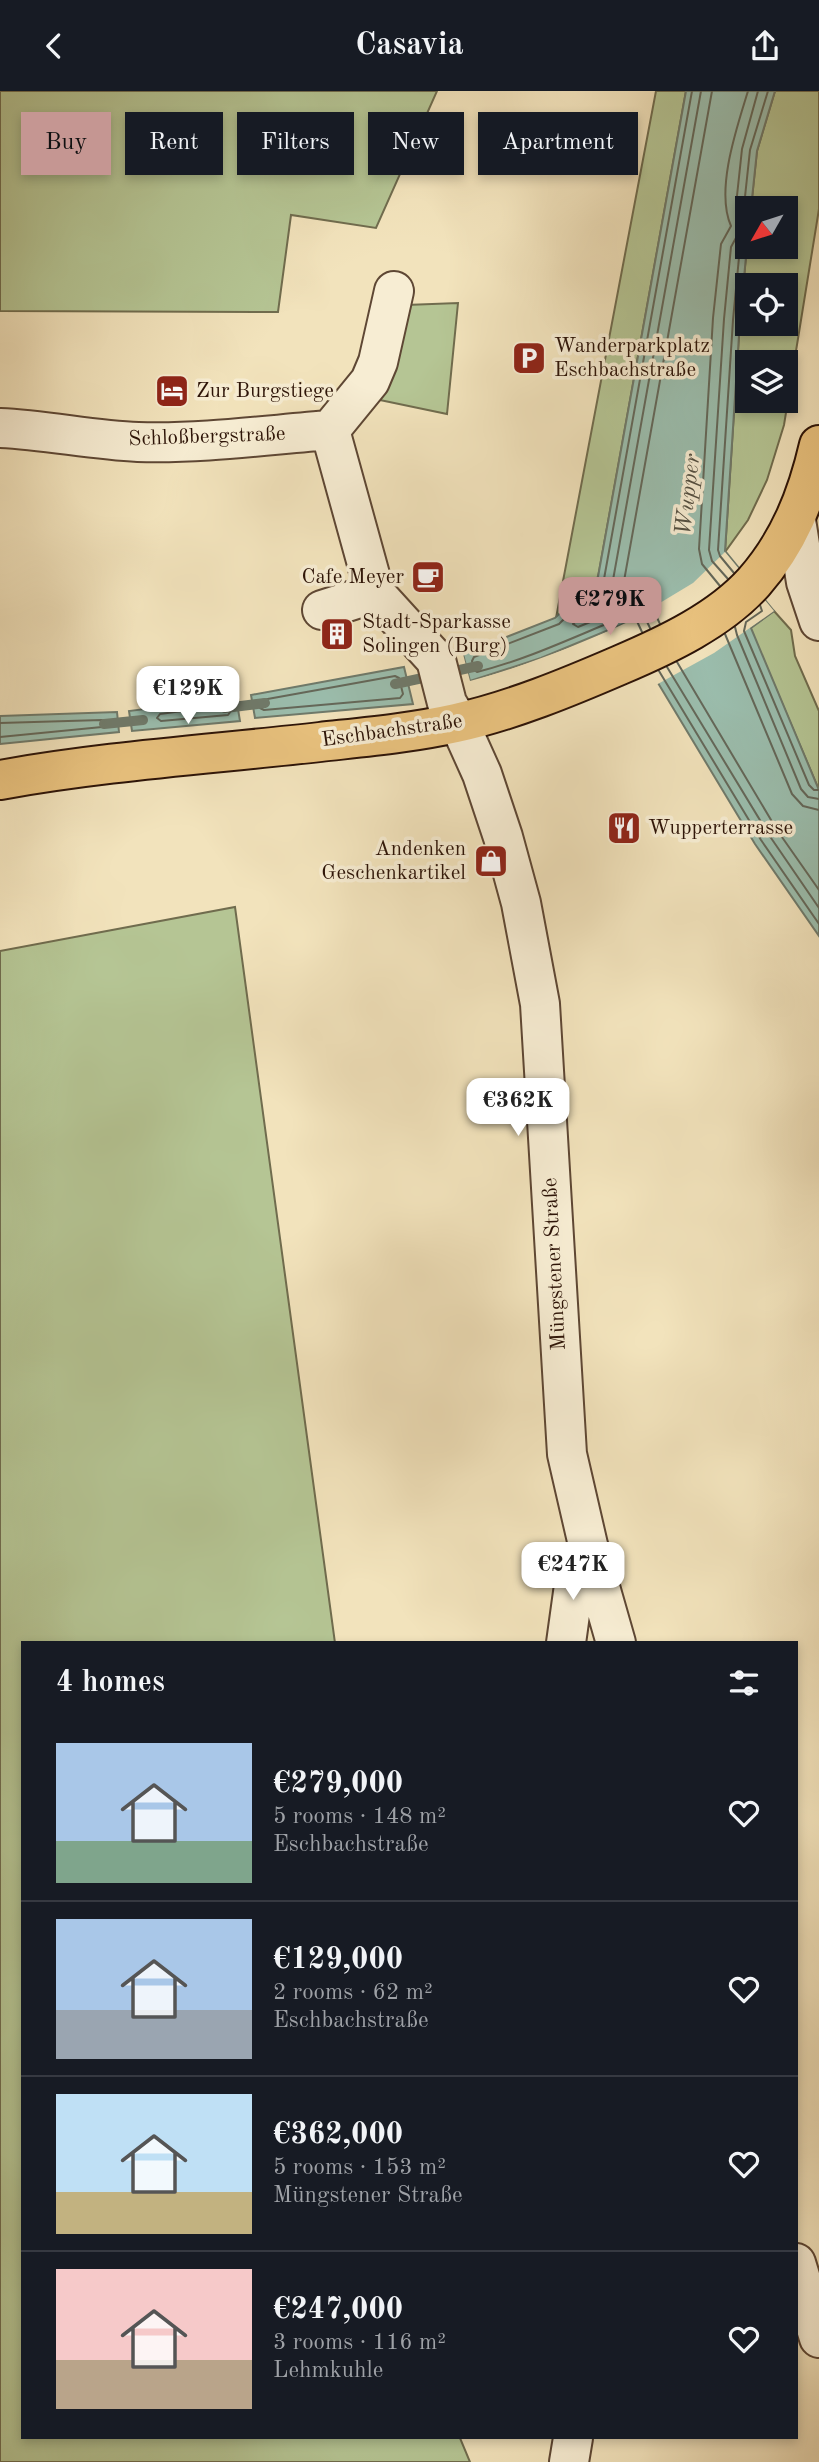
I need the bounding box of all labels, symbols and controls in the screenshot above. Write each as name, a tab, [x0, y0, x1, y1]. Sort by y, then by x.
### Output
icon: back	[35, 27, 73, 65]
icon: share	[746, 27, 784, 65]
text: Casavia	[355, 30, 464, 62]
chip: Buy	[21, 112, 111, 175]
chip: Rent	[125, 112, 223, 175]
chip: Filters	[237, 112, 354, 175]
chip: New	[368, 112, 464, 175]
chip: Apartment	[478, 112, 638, 175]
north arrow	[735, 196, 798, 259]
map controls	[735, 196, 798, 413]
button: locate	[735, 273, 798, 336]
place label: Wanderparkplatz Eschbachstraße	[554, 336, 710, 381]
parking icon: Wanderparkplatz Eschbachstraße	[510, 339, 548, 377]
button: layers	[735, 350, 798, 413]
hotel icon: Zur Burgstiege	[153, 372, 191, 410]
place label: Zur Burgstiege	[196, 381, 334, 402]
street label: Schloßbergstraße	[128, 424, 286, 450]
water label: Wupper	[672, 452, 706, 537]
cafe icon: Cafe Meyer	[409, 558, 447, 596]
place label: Cafe Meyer	[301, 567, 404, 588]
pin: €279K	[561, 577, 659, 637]
text: €279K	[574, 588, 646, 611]
place label: Stadt-Sparkasse Solingen (Burg)	[362, 612, 511, 657]
building icon: Stadt-Sparkasse Solingen (Burg)	[318, 615, 356, 653]
pin: €129K	[139, 667, 237, 726]
text: €129K	[152, 677, 224, 700]
street label: Eschbachstraße	[320, 711, 464, 751]
restaurant icon: Wupperterrasse	[605, 809, 643, 847]
place label: Wupperterrasse	[648, 818, 793, 839]
place label: Andenken Geschenkartikel	[321, 839, 466, 884]
shop icon: Andenken Geschenkartikel	[472, 842, 510, 880]
pin: €362K	[469, 1079, 567, 1138]
text: €362K	[482, 1089, 554, 1112]
street label: Müngstener Straße	[540, 1177, 570, 1351]
pin: €247K	[524, 1543, 622, 1602]
text: €247K	[537, 1553, 609, 1576]
icon: filters	[725, 1664, 763, 1702]
text: 4 homes	[56, 1668, 165, 1698]
text: €279,000	[273, 1769, 403, 1799]
icon: home	[112, 1771, 196, 1855]
icon: heart	[725, 1794, 763, 1832]
text: 5 rooms · 148 m²	[273, 1805, 446, 1828]
text: Eschbachstraße	[273, 1833, 429, 1856]
text: €129,000	[273, 1945, 403, 1975]
icon: home	[112, 1947, 196, 2031]
icon: heart	[725, 1970, 763, 2008]
text: 2 rooms · 62 m²	[273, 1981, 433, 2004]
text: Eschbachstraße	[273, 2009, 429, 2032]
text: €362,000	[273, 2120, 403, 2150]
icon: home	[112, 2122, 196, 2206]
icon: heart	[725, 2145, 763, 2183]
text: 5 rooms · 153 m²	[273, 2156, 446, 2179]
text: Müngstener Straße	[273, 2184, 463, 2207]
text: €247,000	[273, 2295, 403, 2325]
icon: home	[112, 2297, 196, 2381]
icon: heart	[725, 2320, 763, 2358]
text: 3 rooms · 116 m²	[273, 2331, 446, 2354]
text: Lehmkuhle	[273, 2359, 383, 2382]

